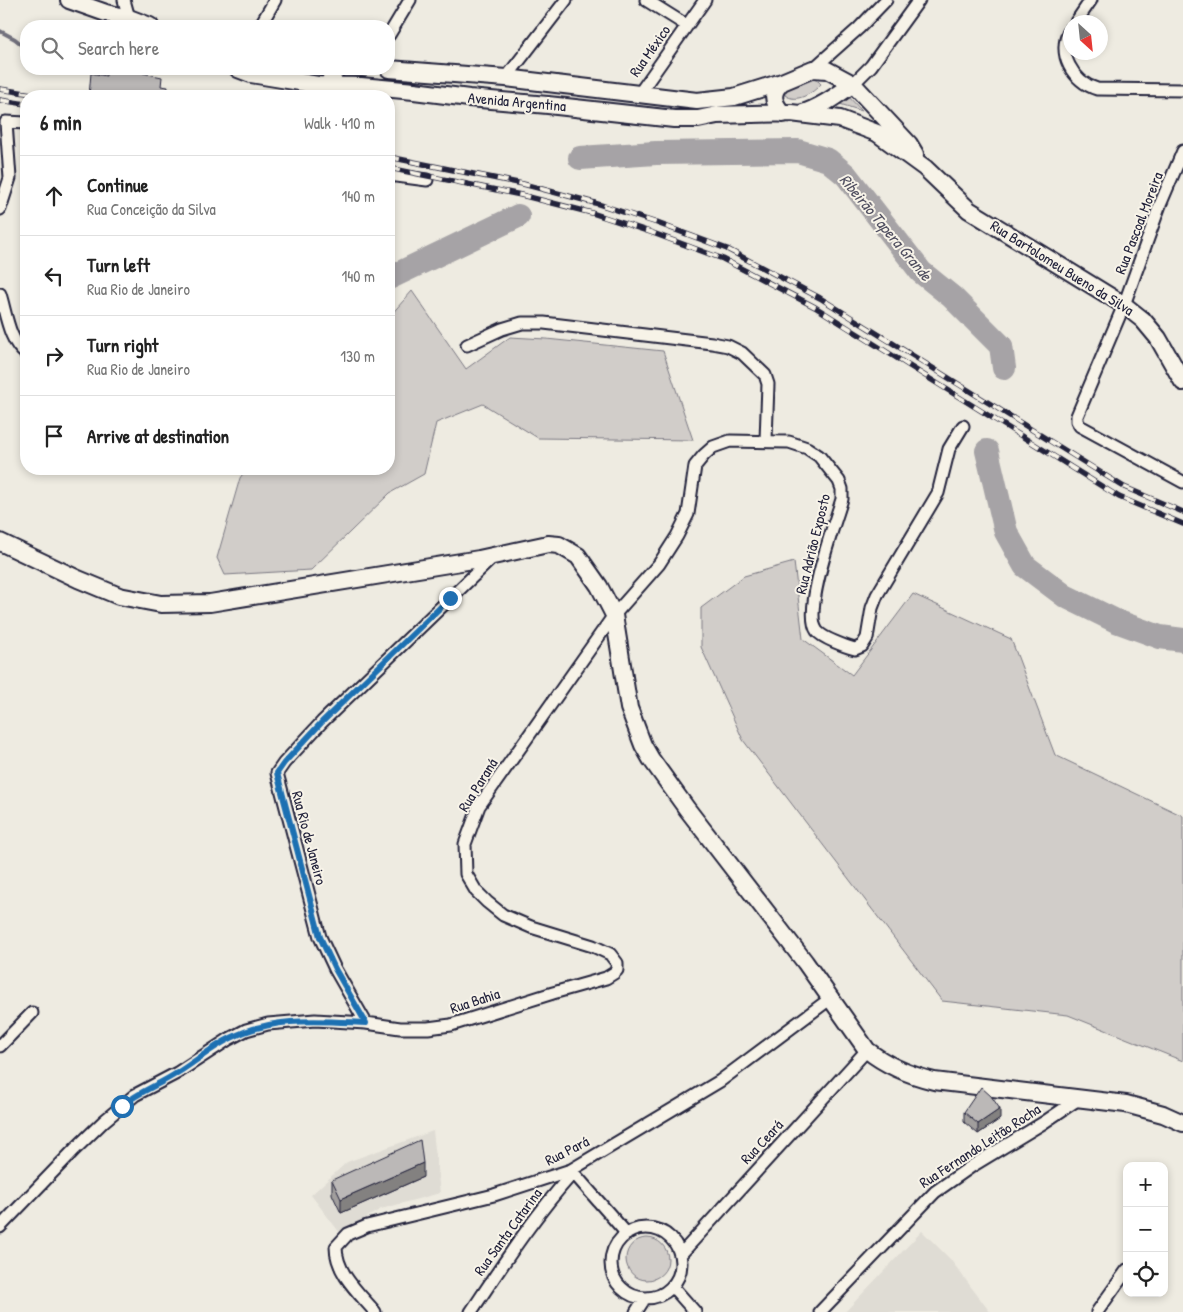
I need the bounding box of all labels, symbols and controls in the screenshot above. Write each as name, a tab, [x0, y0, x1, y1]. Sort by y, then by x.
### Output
north arrow	[1063, 15, 1108, 60]
search box	[20, 20, 395, 75]
street label: Rua México	[624, 21, 675, 81]
icon: search	[38, 34, 66, 62]
text: Search here	[78, 35, 159, 61]
street label: Avenida Argentina	[467, 87, 567, 116]
text: 6 min	[40, 108, 82, 137]
text: Walk · 410 m	[304, 112, 375, 134]
water label: Ribeirão Tapera Grande	[835, 169, 938, 285]
street label: Rua Pascoal Moreira	[1109, 169, 1168, 277]
text: Continue	[87, 172, 148, 198]
icon: ahead	[40, 182, 68, 210]
text: 140 m	[341, 185, 375, 207]
text: Rua Conceição da Silva	[87, 198, 216, 220]
street label: Rua Bartolomeu Bueno da Silva	[987, 215, 1138, 320]
text: Turn left	[87, 252, 150, 278]
icon: left	[40, 262, 68, 290]
text: 140 m	[341, 265, 375, 287]
text: Rua Rio de Janeiro	[87, 278, 190, 300]
text: Turn right	[87, 332, 158, 358]
icon: right	[40, 342, 68, 370]
text: 130 m	[340, 345, 375, 367]
text: Rua Rio de Janeiro	[87, 358, 190, 380]
icon: arrive	[40, 422, 68, 450]
text: Arrive at destination	[87, 423, 229, 449]
street label: Rua Adrião Exposto	[790, 492, 835, 596]
route end	[439, 587, 462, 610]
street label: Rua Paraná	[453, 754, 502, 816]
street label: Rua Rio de Janeiro	[287, 789, 332, 887]
street label: Rua Bahia	[447, 983, 503, 1018]
route start	[111, 1095, 134, 1118]
street label: Rua Fernando Leitão Rocha	[915, 1098, 1044, 1193]
street label: Rua Ceará	[736, 1115, 788, 1169]
street label: Rua Pará	[541, 1131, 593, 1171]
map controls	[1123, 1162, 1168, 1297]
button: +	[1123, 1162, 1168, 1207]
street label: Rua Santa Catarina	[469, 1184, 546, 1280]
button: −	[1123, 1207, 1168, 1252]
button: locate	[1123, 1252, 1168, 1297]

